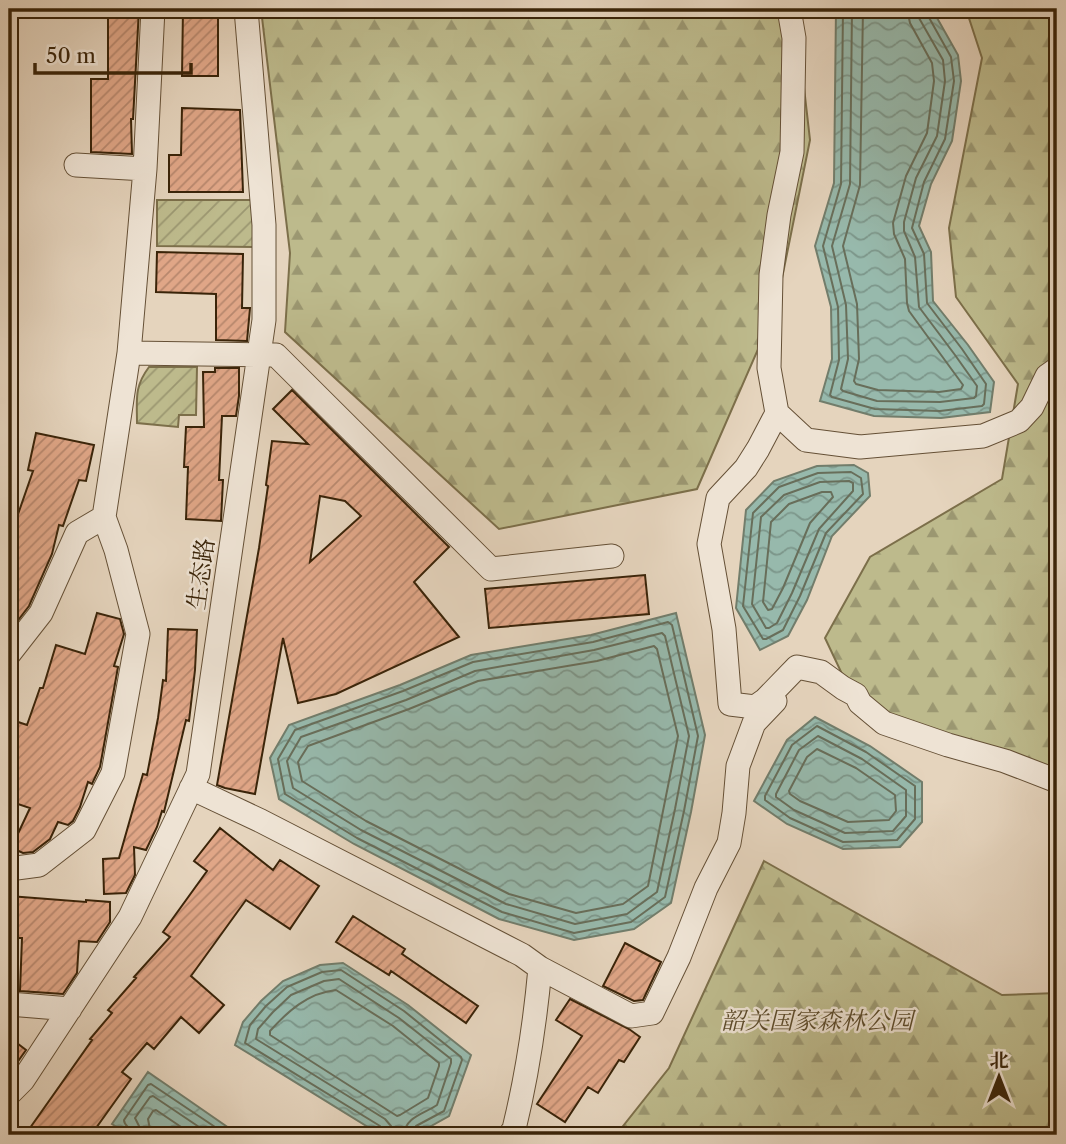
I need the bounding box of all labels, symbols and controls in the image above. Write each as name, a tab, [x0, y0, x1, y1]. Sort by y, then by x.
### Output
scale bar	[35, 32, 191, 76]
text: 50 m	[46, 43, 96, 68]
street label: 生态路	[181, 536, 220, 612]
park label: 韶关国家森林公园	[721, 1006, 917, 1035]
north arrow	[964, 1042, 1034, 1112]
text: 北	[989, 1049, 1009, 1072]

